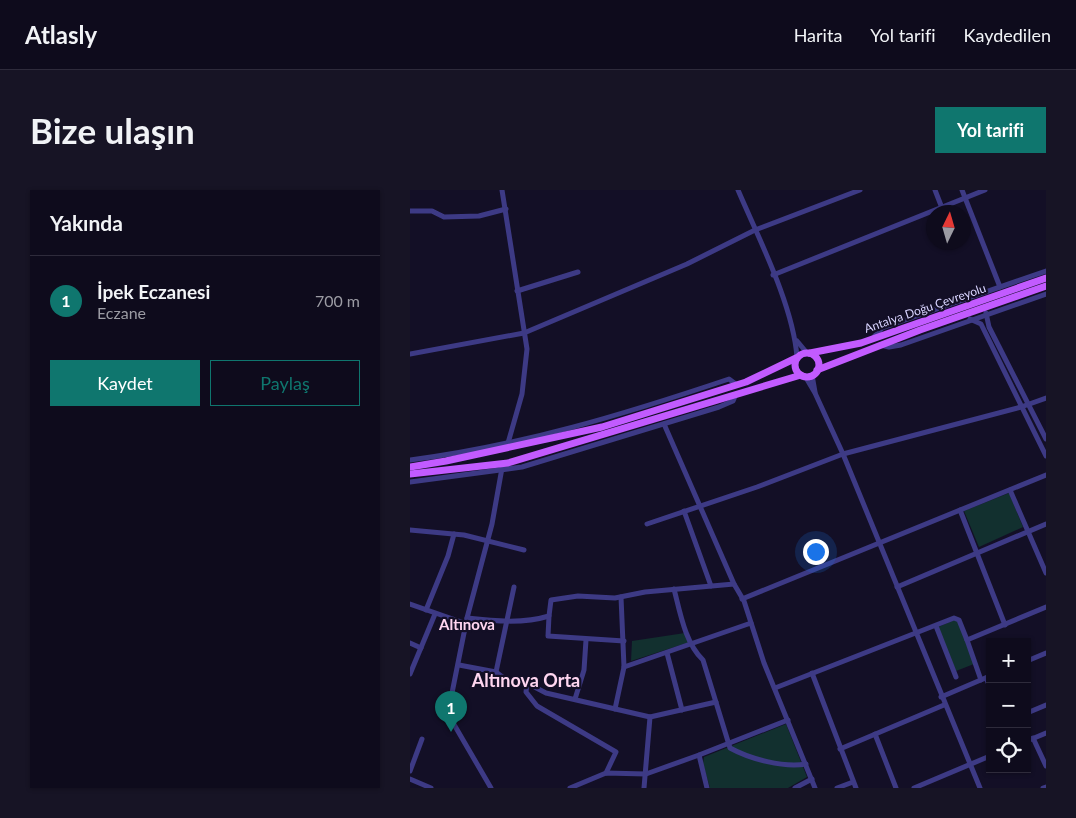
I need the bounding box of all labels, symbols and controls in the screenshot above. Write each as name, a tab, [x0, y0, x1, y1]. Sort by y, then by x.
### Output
text: Atlasly	[25, 20, 97, 49]
text: Harita	[794, 24, 842, 46]
text: Yol tarifi	[870, 24, 936, 46]
text: Kaydedilen	[964, 24, 1051, 46]
button: Yol tarifi	[935, 107, 1046, 153]
text: Bize ulaşın	[30, 109, 195, 151]
north arrow	[926, 205, 971, 250]
text: Yakında	[50, 210, 123, 235]
text: İpek Eczanesi	[97, 280, 210, 303]
street label: Antalya Doğu Çevreyolu	[862, 280, 988, 336]
text: 1	[61, 291, 71, 310]
text: 700 m	[315, 291, 360, 310]
text: Eczane	[97, 303, 146, 322]
button: Kaydet	[50, 360, 200, 406]
button: Paylaş	[210, 360, 360, 406]
your location	[803, 539, 829, 565]
district label: Altınova	[438, 615, 495, 633]
map controls	[986, 638, 1031, 773]
button: +	[986, 638, 1031, 683]
district label: Altınova Orta	[471, 669, 580, 691]
button: −	[986, 683, 1031, 728]
pin: 1	[435, 691, 467, 732]
button: locate	[986, 728, 1031, 773]

